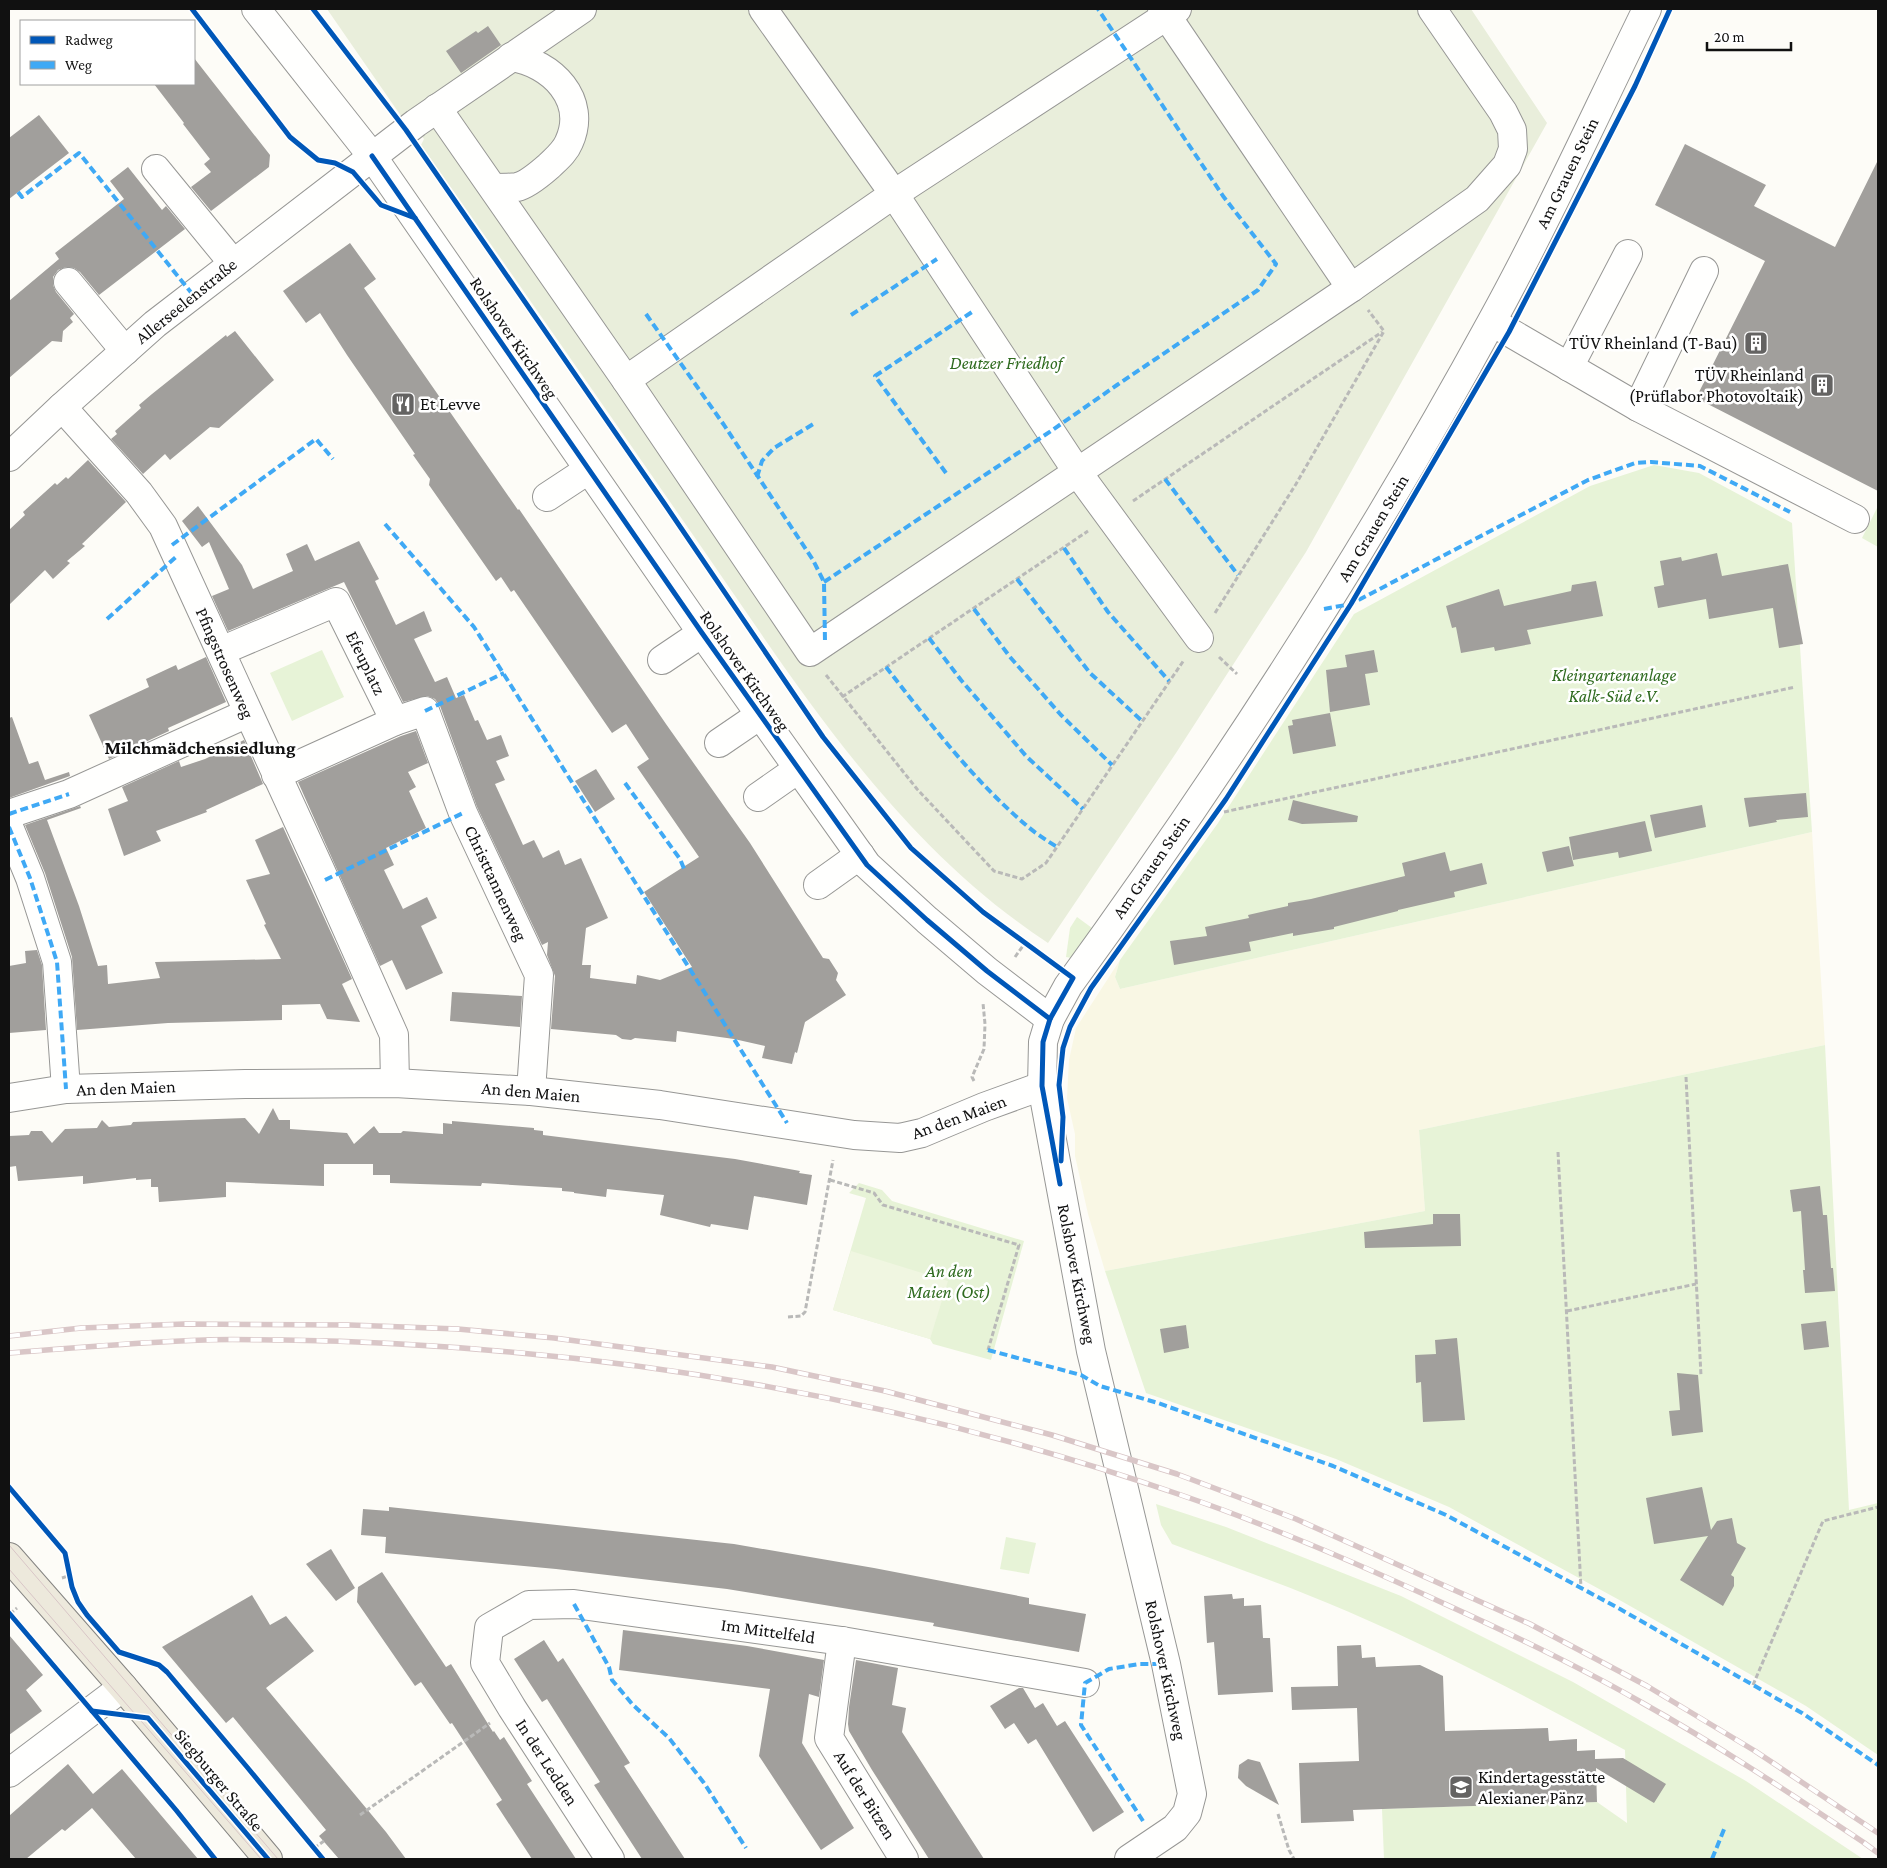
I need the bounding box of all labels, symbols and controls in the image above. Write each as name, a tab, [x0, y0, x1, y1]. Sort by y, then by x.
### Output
legend	[20, 20, 195, 85]
scale bar	[1707, 20, 1791, 52]
text: 20 m	[1714, 29, 1745, 45]
text: Radweg	[65, 32, 113, 49]
text: Weg	[65, 57, 92, 74]
street label: Am Grauen Stein	[1532, 114, 1603, 232]
street label: Allerseelenstraße	[131, 254, 241, 348]
street label: Rolshover Kirchweg	[466, 273, 562, 403]
building icon: TÜV Rheinland (T-Bau)	[1743, 330, 1769, 356]
place label: TÜV Rheinland (T-Bau)	[1569, 333, 1738, 354]
park label: Deutzer Friedhof	[950, 353, 1065, 373]
place label: TÜV Rheinland (Prüflabor Photovoltaik)	[1629, 365, 1805, 407]
building icon: TÜV Rheinland (Prüflabor Photovoltaik)	[1809, 372, 1835, 398]
restaurant icon: Et Levve	[390, 391, 416, 417]
place label: Et Levve	[420, 394, 480, 414]
street label: Am Grauen Stein	[1333, 471, 1413, 585]
street label: Pfingstrosenweg	[192, 604, 258, 722]
street label: Rolshover Kirchweg	[696, 607, 794, 735]
street label: Efeuplatz	[342, 628, 390, 698]
park label: Kleingartenanlage Kalk-Süd e.V.	[1552, 665, 1676, 706]
district label: Milchmädchensiedlung	[104, 737, 296, 758]
street label: Am Grauen Stein	[1108, 811, 1194, 922]
street label: Christtannenweg	[460, 822, 532, 944]
street label: An den Maien	[76, 1076, 176, 1100]
street label: An den Maien	[481, 1078, 582, 1106]
street label: An den Maien	[909, 1091, 1009, 1143]
street label: Rolshover Kirchweg	[1054, 1202, 1100, 1346]
park label: An den Maien (Ost)	[907, 1261, 990, 1303]
street label: Rolshover Kirchweg	[1141, 1598, 1191, 1742]
street label: Im Mittelfeld	[720, 1615, 817, 1648]
street label: In der Ledden	[512, 1715, 583, 1809]
street label: Siegburger Straße	[170, 1725, 268, 1835]
street label: Auf der Bitzen	[830, 1747, 900, 1843]
place label: Kindertagesstätte Alexianer Pänz	[1478, 1767, 1605, 1808]
school or university icon: Kindertagesstätte Alexianer Pänz	[1448, 1774, 1474, 1800]

